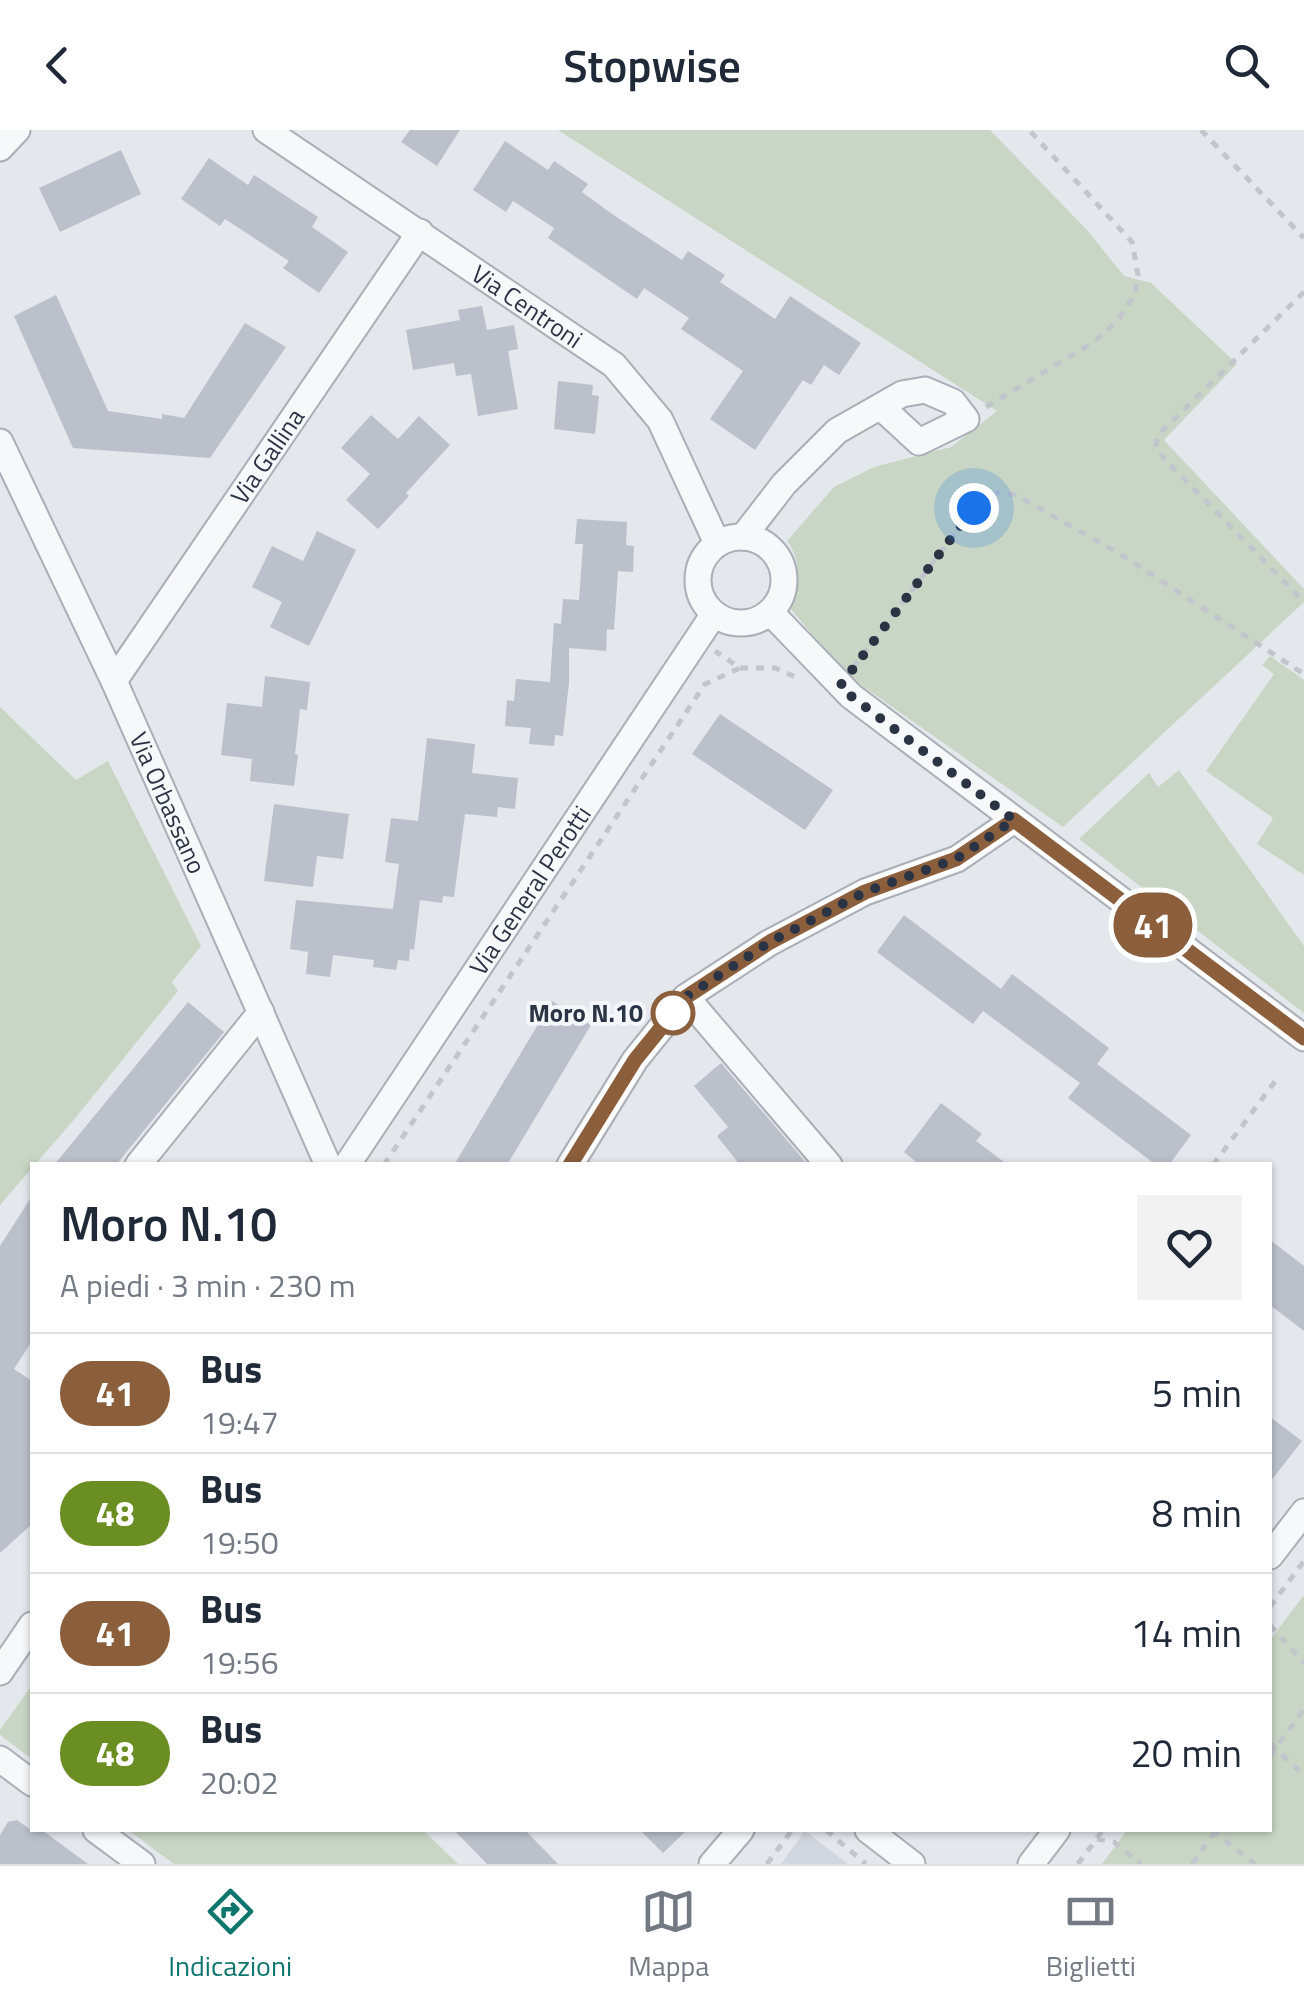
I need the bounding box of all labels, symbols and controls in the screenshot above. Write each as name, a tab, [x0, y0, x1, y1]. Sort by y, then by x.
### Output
text: Stopwise	[563, 31, 741, 99]
icon: back	[30, 38, 85, 93]
icon: search	[1219, 38, 1274, 93]
street label: Via Centroni	[464, 255, 590, 358]
street label: Via Gallina	[221, 400, 314, 512]
your location	[949, 483, 999, 533]
street label: Via Orbassano	[120, 726, 216, 880]
street label: Via General Perotti	[460, 798, 600, 983]
line badge: 41	[1108, 892, 1198, 958]
text: 41	[1133, 898, 1173, 952]
marker: Moro N.10	[652, 992, 694, 1034]
place label: Moro N.10	[529, 994, 643, 1032]
text: Moro N.10	[60, 1187, 277, 1260]
button: heart	[1137, 1195, 1242, 1300]
text: A piedi · 3 min · 230 m	[60, 1261, 356, 1309]
text: Bus	[200, 1340, 262, 1398]
text: 5 min	[1152, 1364, 1242, 1422]
text: 41	[95, 1366, 135, 1420]
text: 19:47	[200, 1398, 279, 1446]
text: Bus	[200, 1460, 262, 1518]
text: 8 min	[1152, 1484, 1242, 1542]
text: 48	[95, 1486, 135, 1540]
text: 19:50	[200, 1518, 279, 1566]
text: Bus	[200, 1580, 262, 1638]
text: 14 min	[1131, 1604, 1242, 1662]
text: 41	[95, 1606, 135, 1660]
text: 19:56	[200, 1638, 279, 1686]
text: Bus	[200, 1700, 262, 1758]
text: 20 min	[1131, 1724, 1242, 1782]
text: 48	[95, 1726, 135, 1780]
text: 20:02	[200, 1758, 279, 1806]
tab: Indicazioni	[168, 1884, 292, 1987]
tab: Mappa	[628, 1884, 709, 1987]
tab: Biglietti	[1046, 1884, 1136, 1987]

